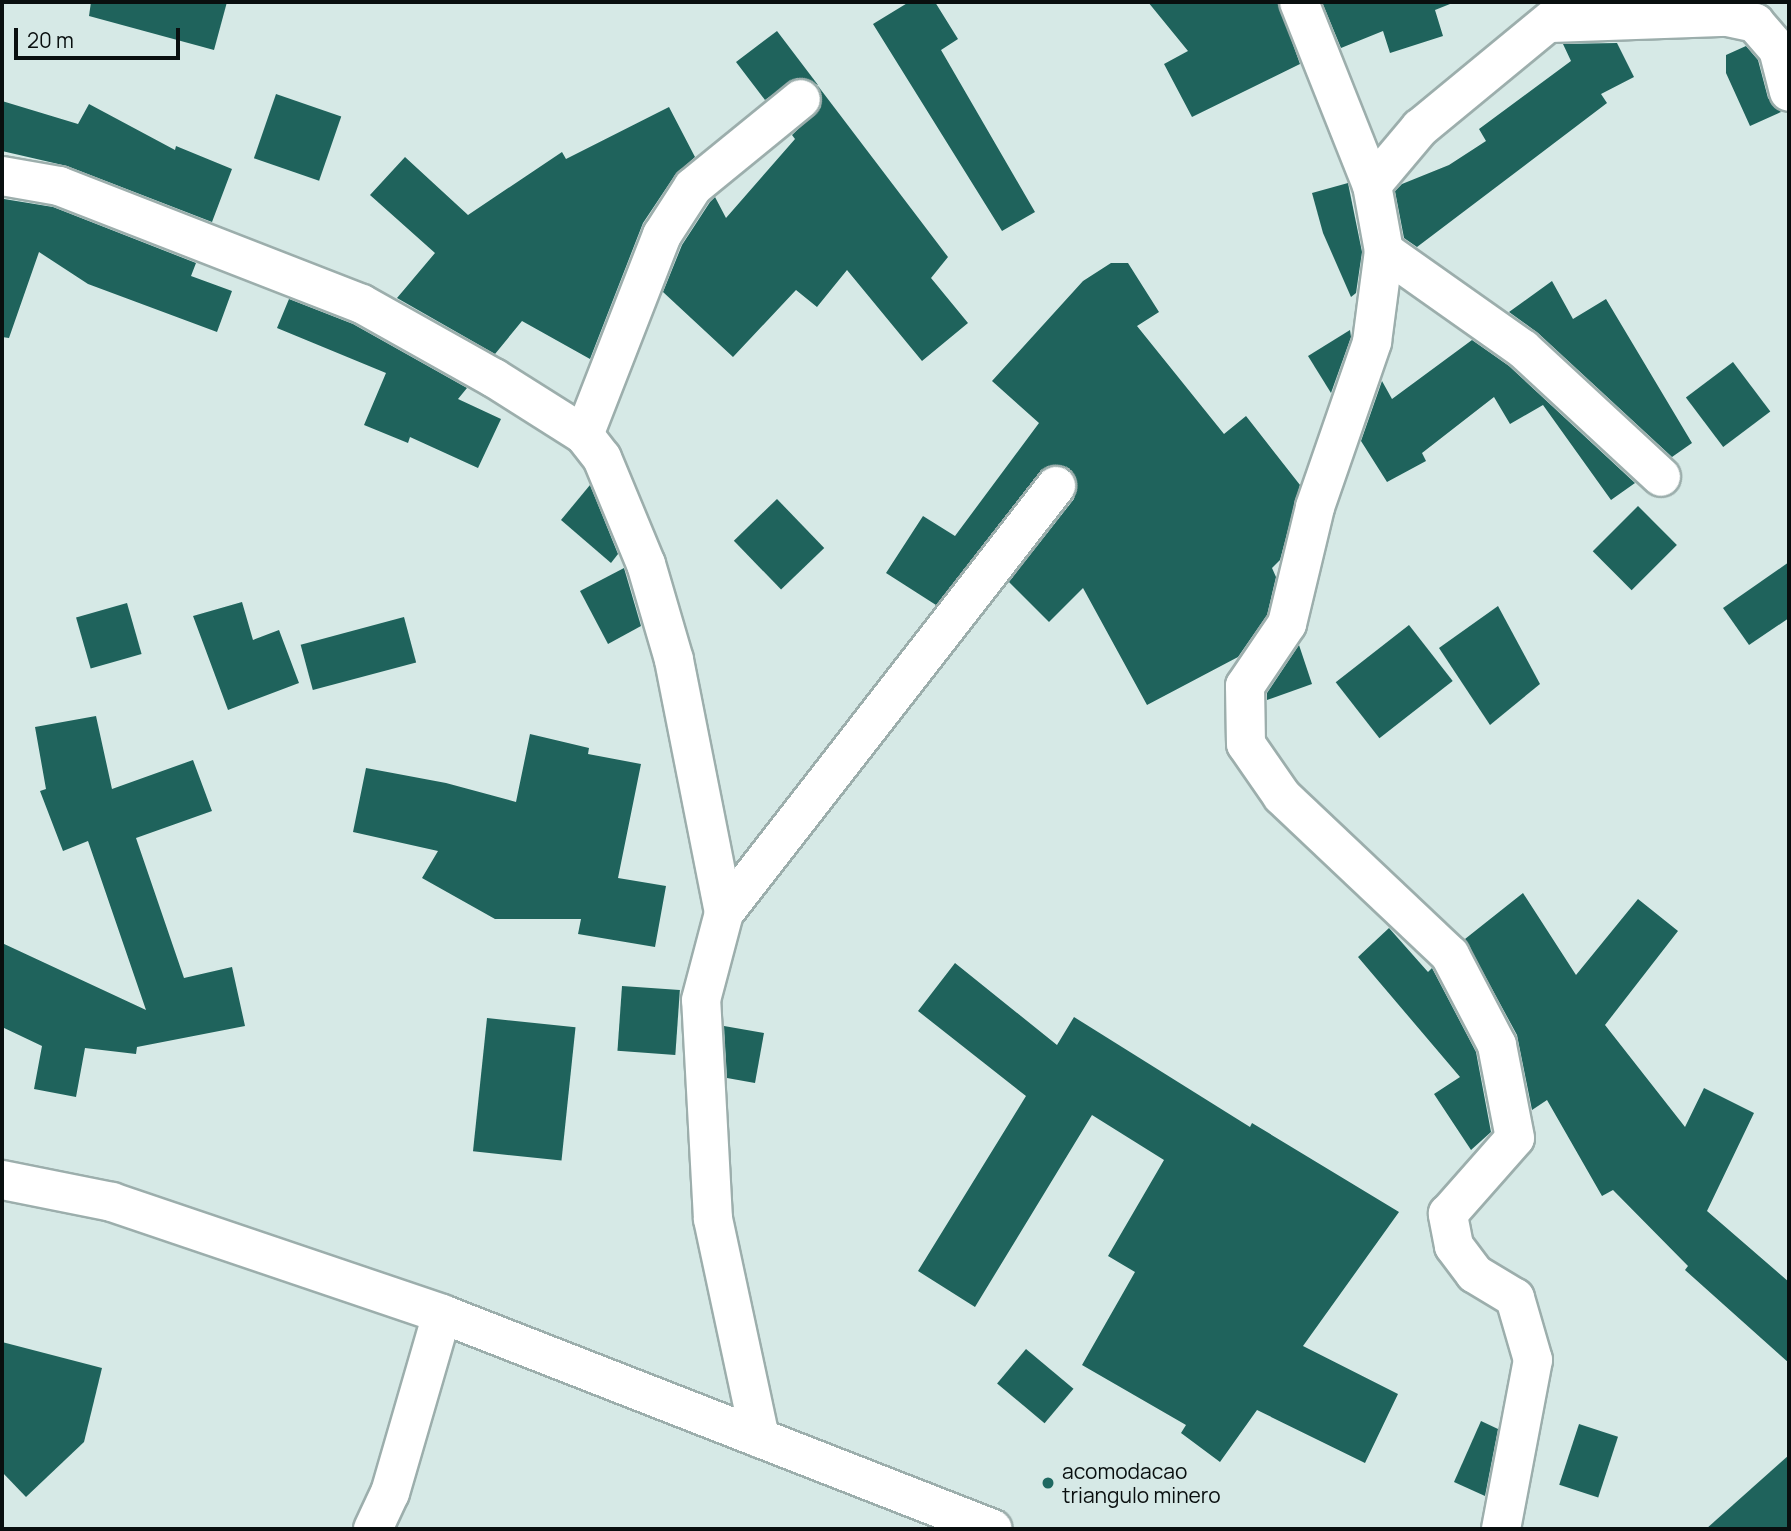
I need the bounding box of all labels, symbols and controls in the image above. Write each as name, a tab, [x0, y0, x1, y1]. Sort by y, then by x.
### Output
scale bar	[18, 14, 184, 58]
text: 20 m	[27, 26, 74, 54]
place label: acomodacao triangulo minero	[1062, 1458, 1221, 1508]
marker: acomodacao triangulo minero	[1040, 1475, 1056, 1491]

